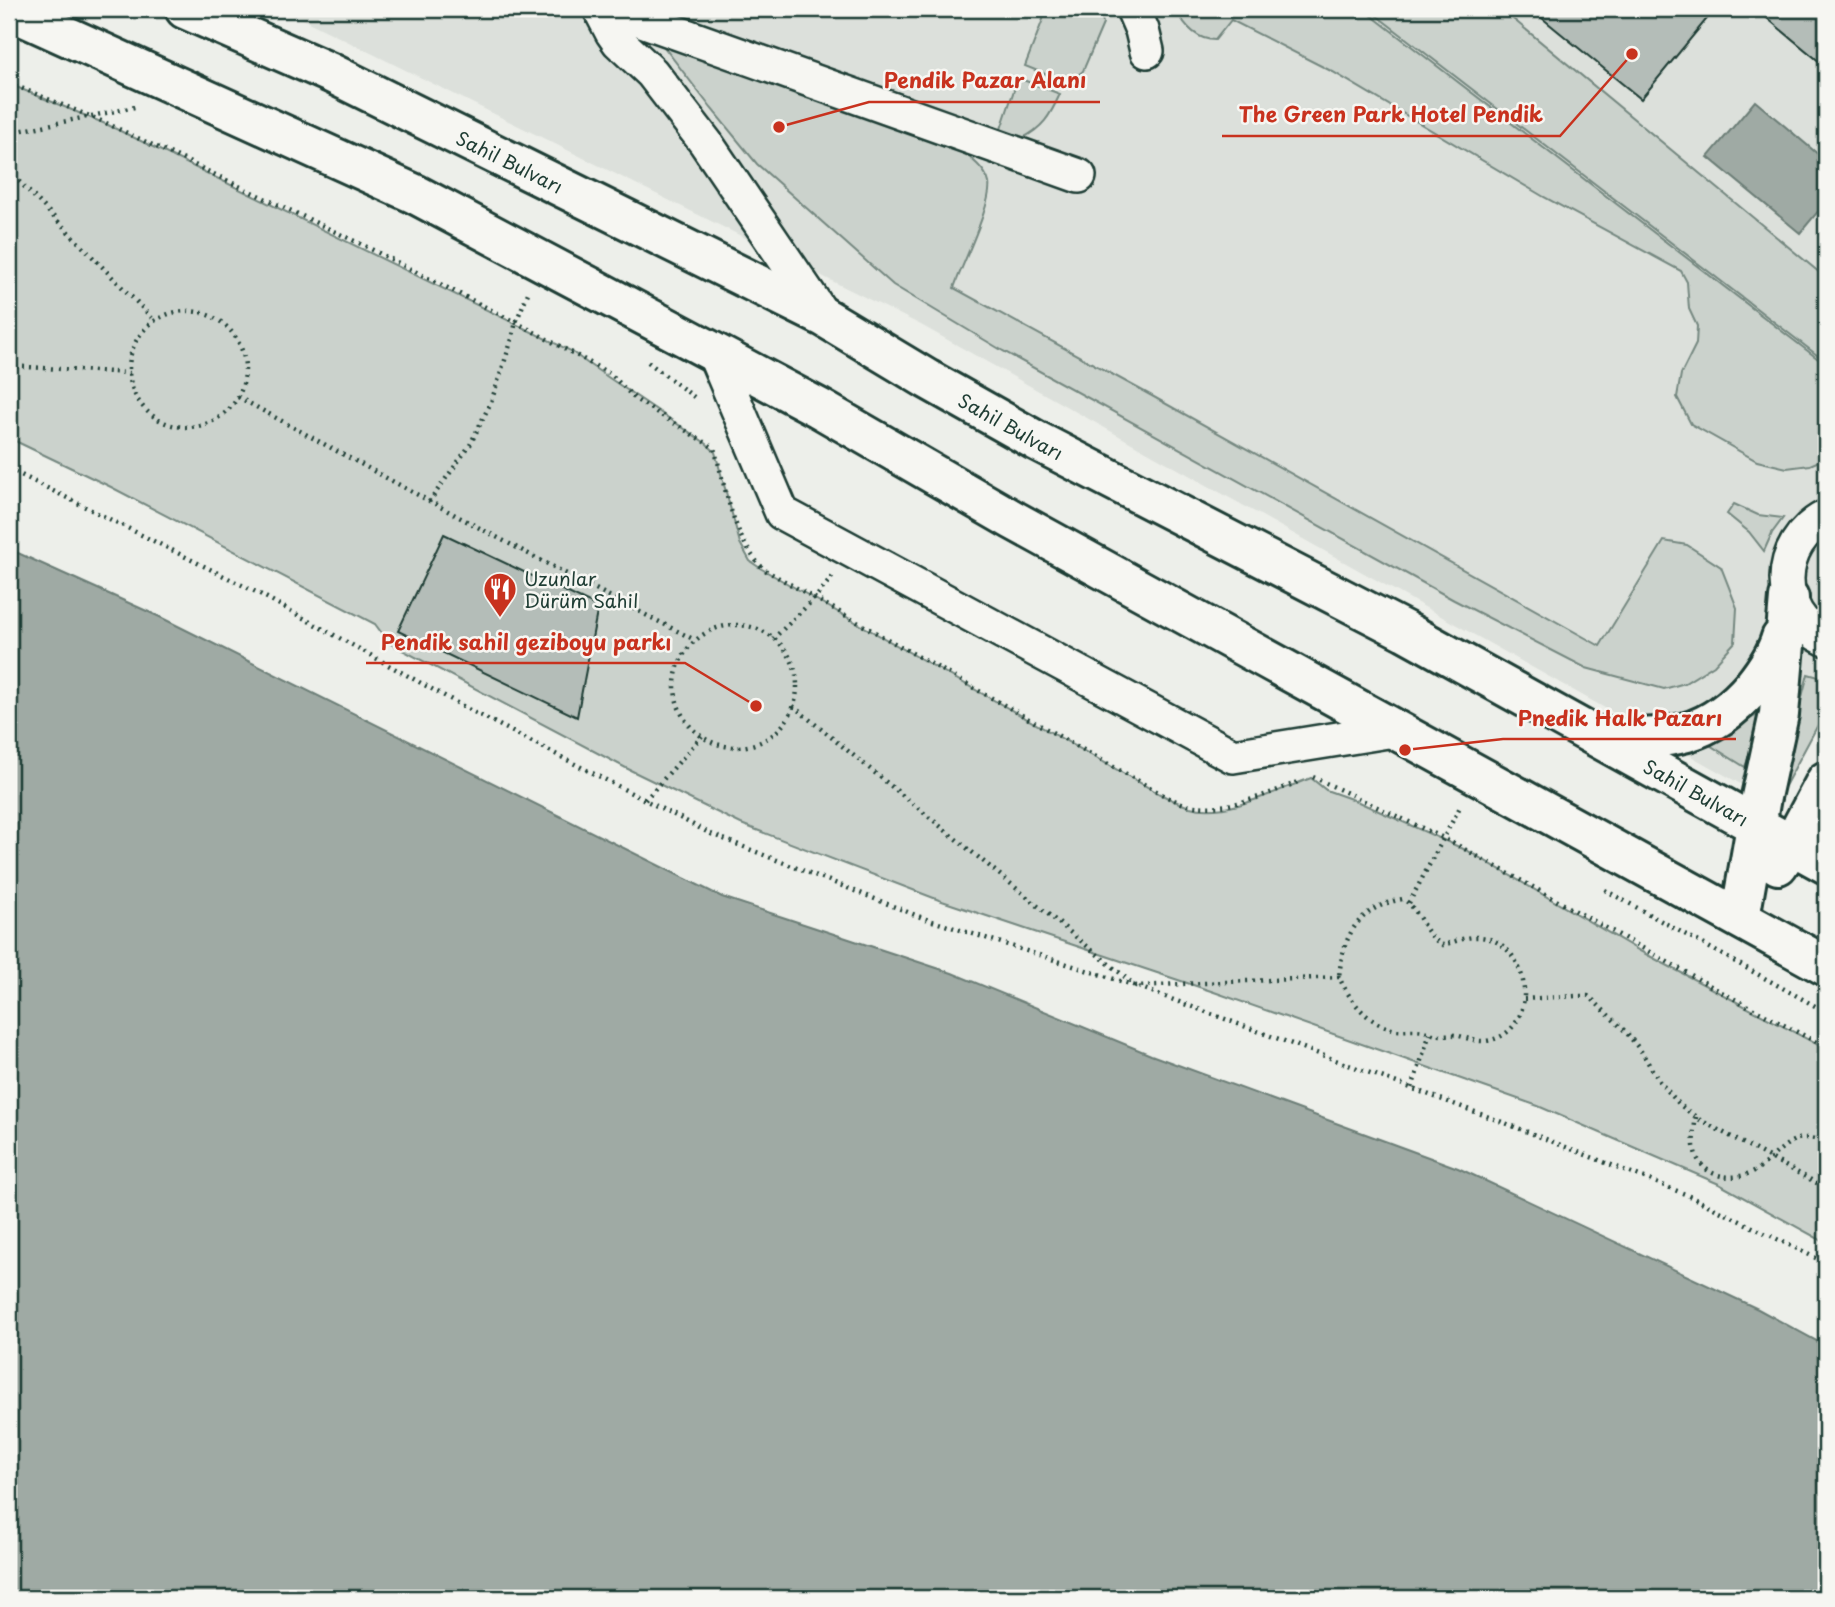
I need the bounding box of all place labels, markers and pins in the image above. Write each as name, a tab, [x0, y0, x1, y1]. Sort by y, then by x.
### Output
callout: Pendik Pazar Alanı	[869, 60, 1100, 102]
callout: The Green Park Hotel Pendik	[1222, 94, 1560, 136]
place label: Uzunlar Dürüm Sahil	[524, 564, 638, 614]
restaurant icon: Uzunlar Dürüm Sahil	[481, 570, 519, 619]
callout: Pendik sahil geziboyu parkı	[366, 621, 685, 663]
callout: Pnedik Halk Pazarı	[1503, 697, 1736, 739]

